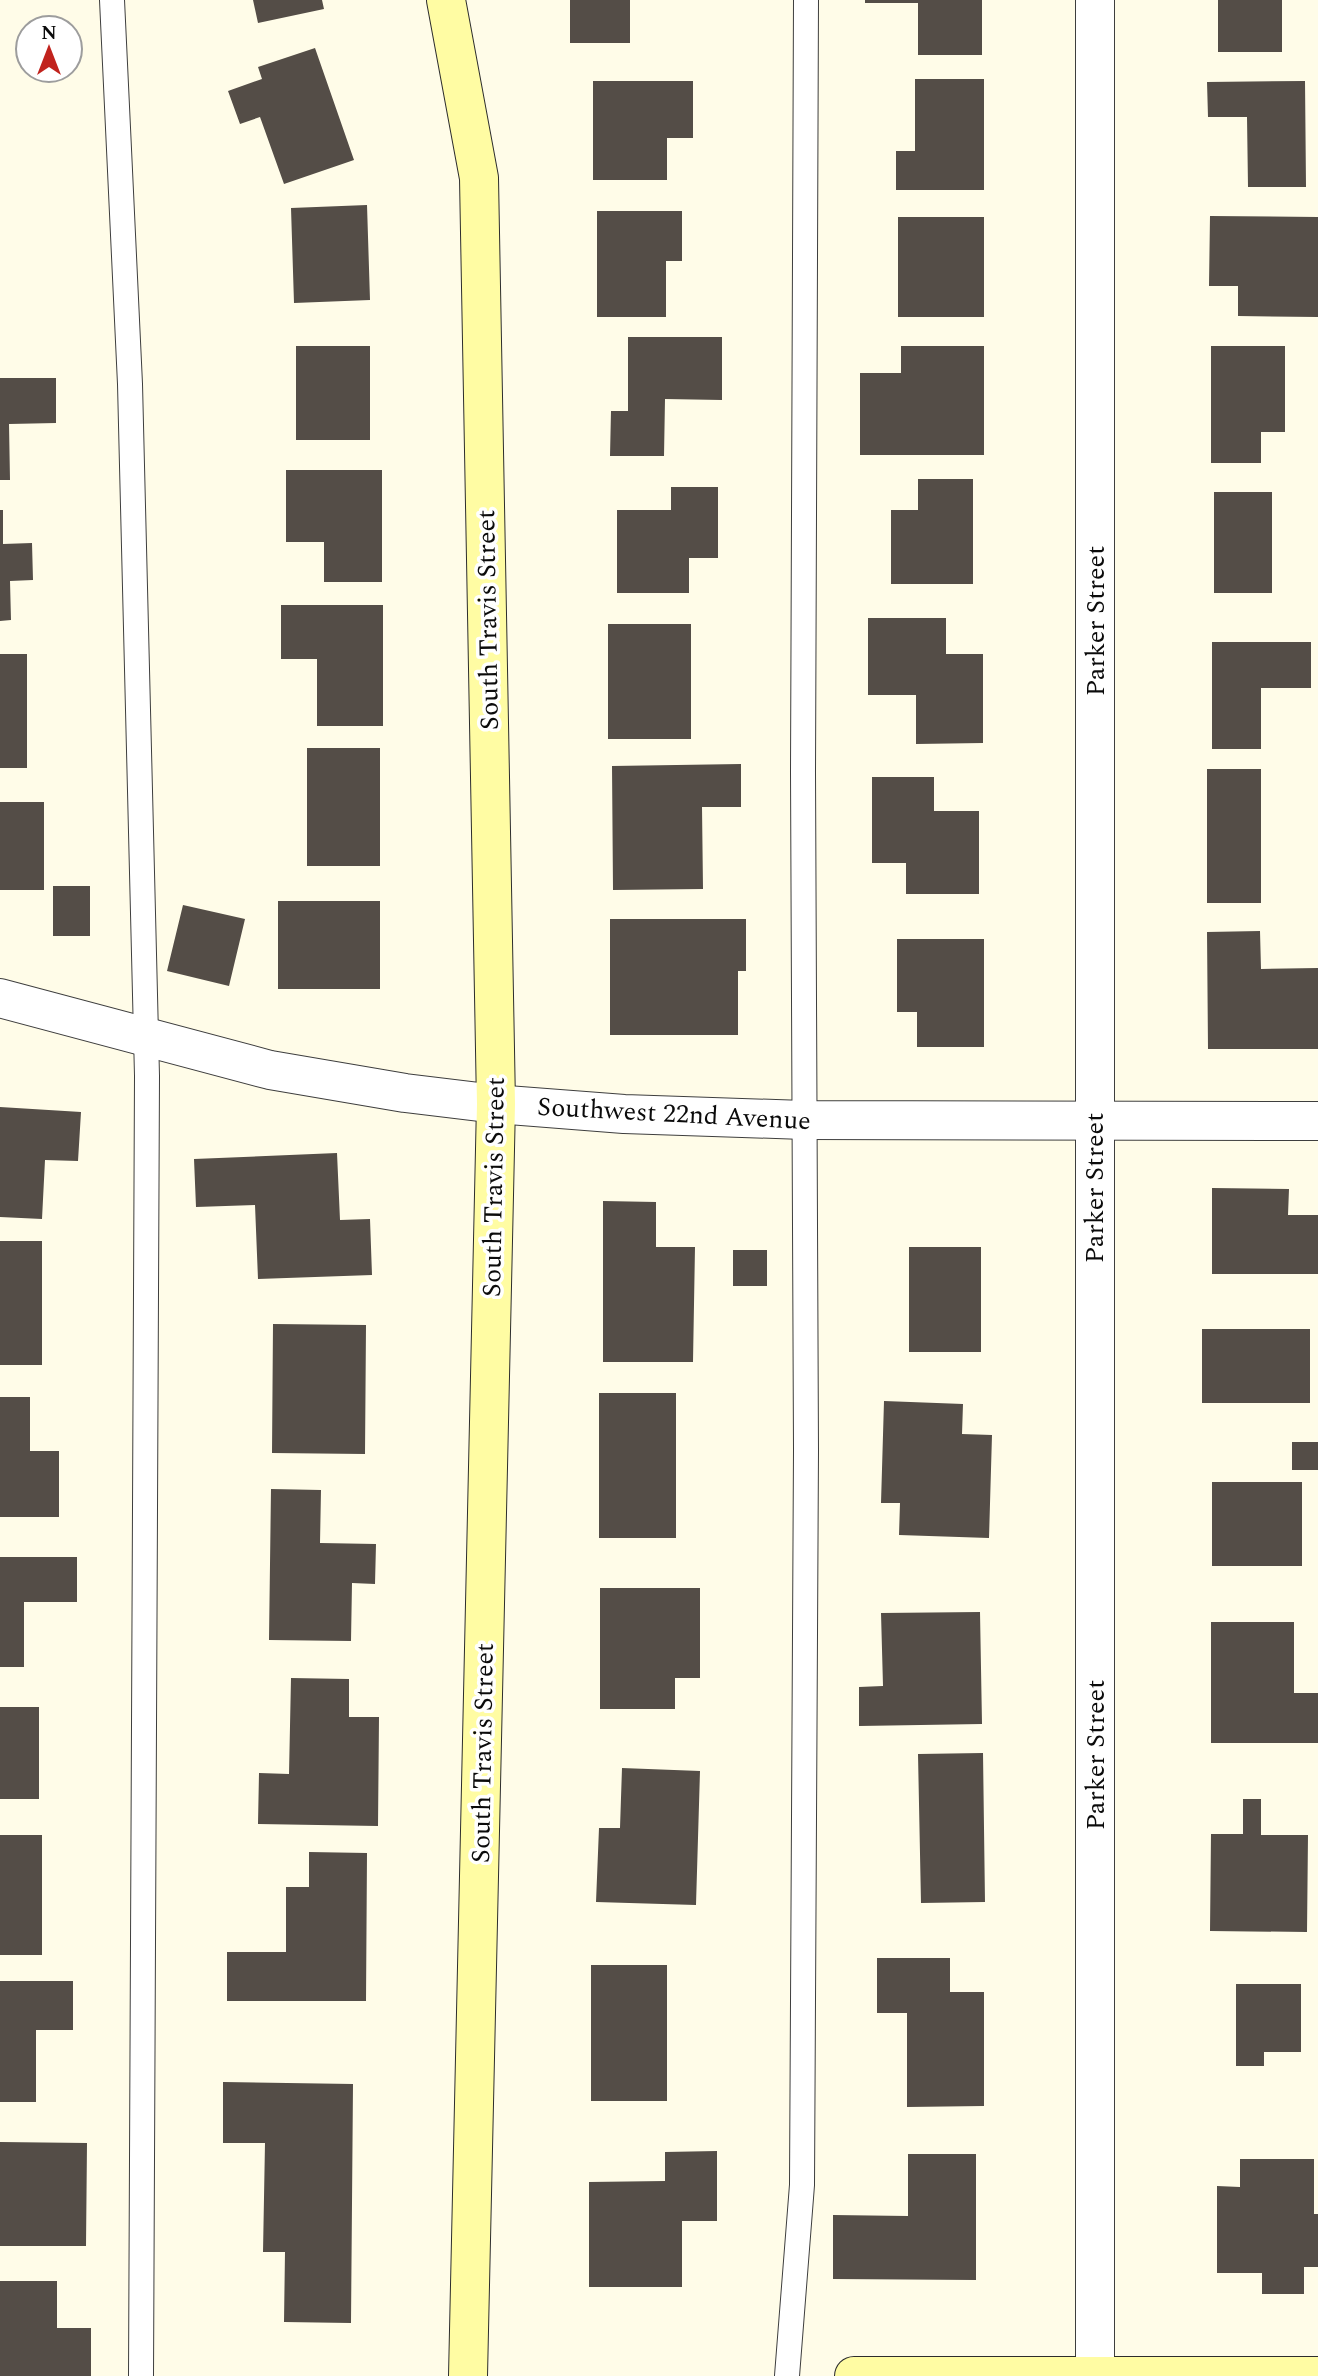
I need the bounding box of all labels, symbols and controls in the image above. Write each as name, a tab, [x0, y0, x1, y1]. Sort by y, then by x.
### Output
north arrow	[14, 14, 84, 84]
text: N	[41, 19, 57, 48]
street label: South Travis Street	[466, 509, 510, 731]
street label: Parker Street	[1076, 546, 1116, 696]
street label: South Travis Street	[472, 1076, 516, 1298]
street label: Southwest 22nd Avenue	[536, 1087, 812, 1141]
street label: Parker Street	[1075, 1113, 1115, 1263]
street label: South Travis Street	[461, 1642, 505, 1864]
street label: Parker Street	[1076, 1680, 1116, 1830]

